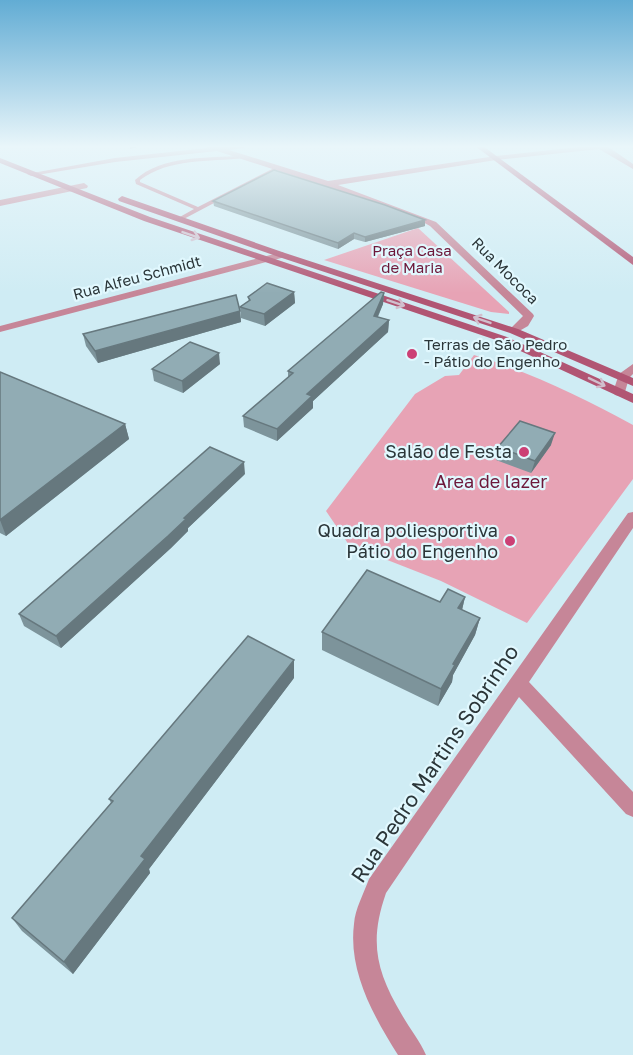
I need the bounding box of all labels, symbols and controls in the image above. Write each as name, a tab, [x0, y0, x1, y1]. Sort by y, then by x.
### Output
one-way arrow	[182, 230, 200, 241]
street label: Rua Mococa	[469, 233, 543, 307]
park label: Praça Casa de Maria	[372, 241, 452, 276]
street label: Rua Alfeu Schmidt	[71, 251, 203, 303]
one-way arrow	[386, 299, 405, 310]
one-way arrow	[473, 314, 492, 325]
place label: Terras de São Pedro - Pátio do Engenho	[424, 335, 567, 370]
marker: Terras de São Pedro - Pátio do Engenho	[405, 347, 419, 361]
one-way arrow	[588, 376, 606, 388]
place label: Salão de Festa	[385, 440, 512, 462]
marker: Salão de Festa	[517, 445, 531, 459]
park label: Area de lazer	[435, 470, 547, 492]
place label: Quadra poliesportiva Pátio do Engenho	[318, 519, 498, 562]
marker: Quadra poliesportiva Pátio do Engenho	[503, 534, 517, 548]
street label: Rua Pedro Martins Sobrinho	[345, 640, 524, 887]

